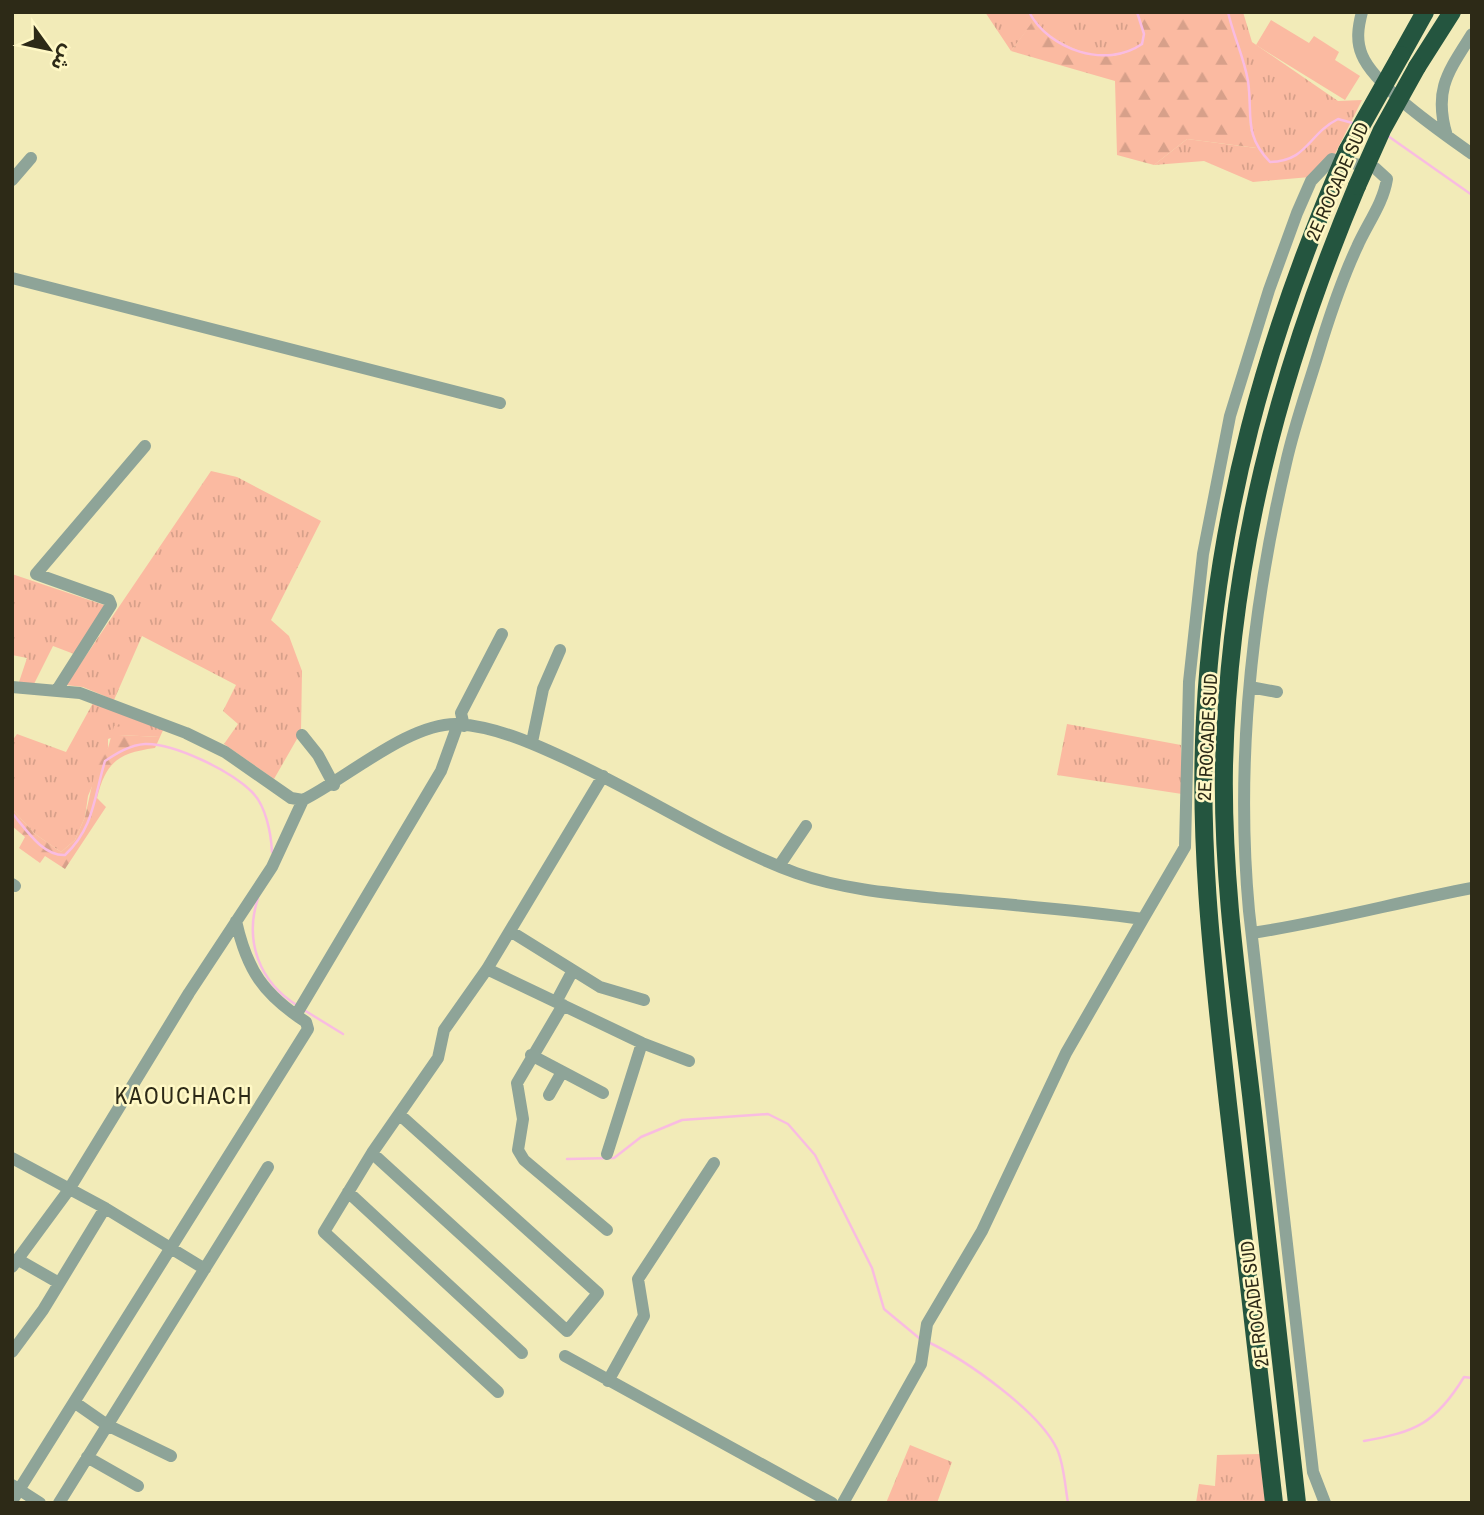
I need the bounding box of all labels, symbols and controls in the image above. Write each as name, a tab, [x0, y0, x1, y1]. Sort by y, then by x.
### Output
north arrow	[14, 14, 84, 84]
text: ش	[45, 40, 81, 76]
street label: 2E ROCADE SUD	[1299, 118, 1375, 244]
street label: 2E ROCADE SUD	[1191, 673, 1223, 801]
district label: KAOUCHACH	[115, 1080, 253, 1111]
street label: 2E ROCADE SUD	[1233, 1239, 1275, 1369]

